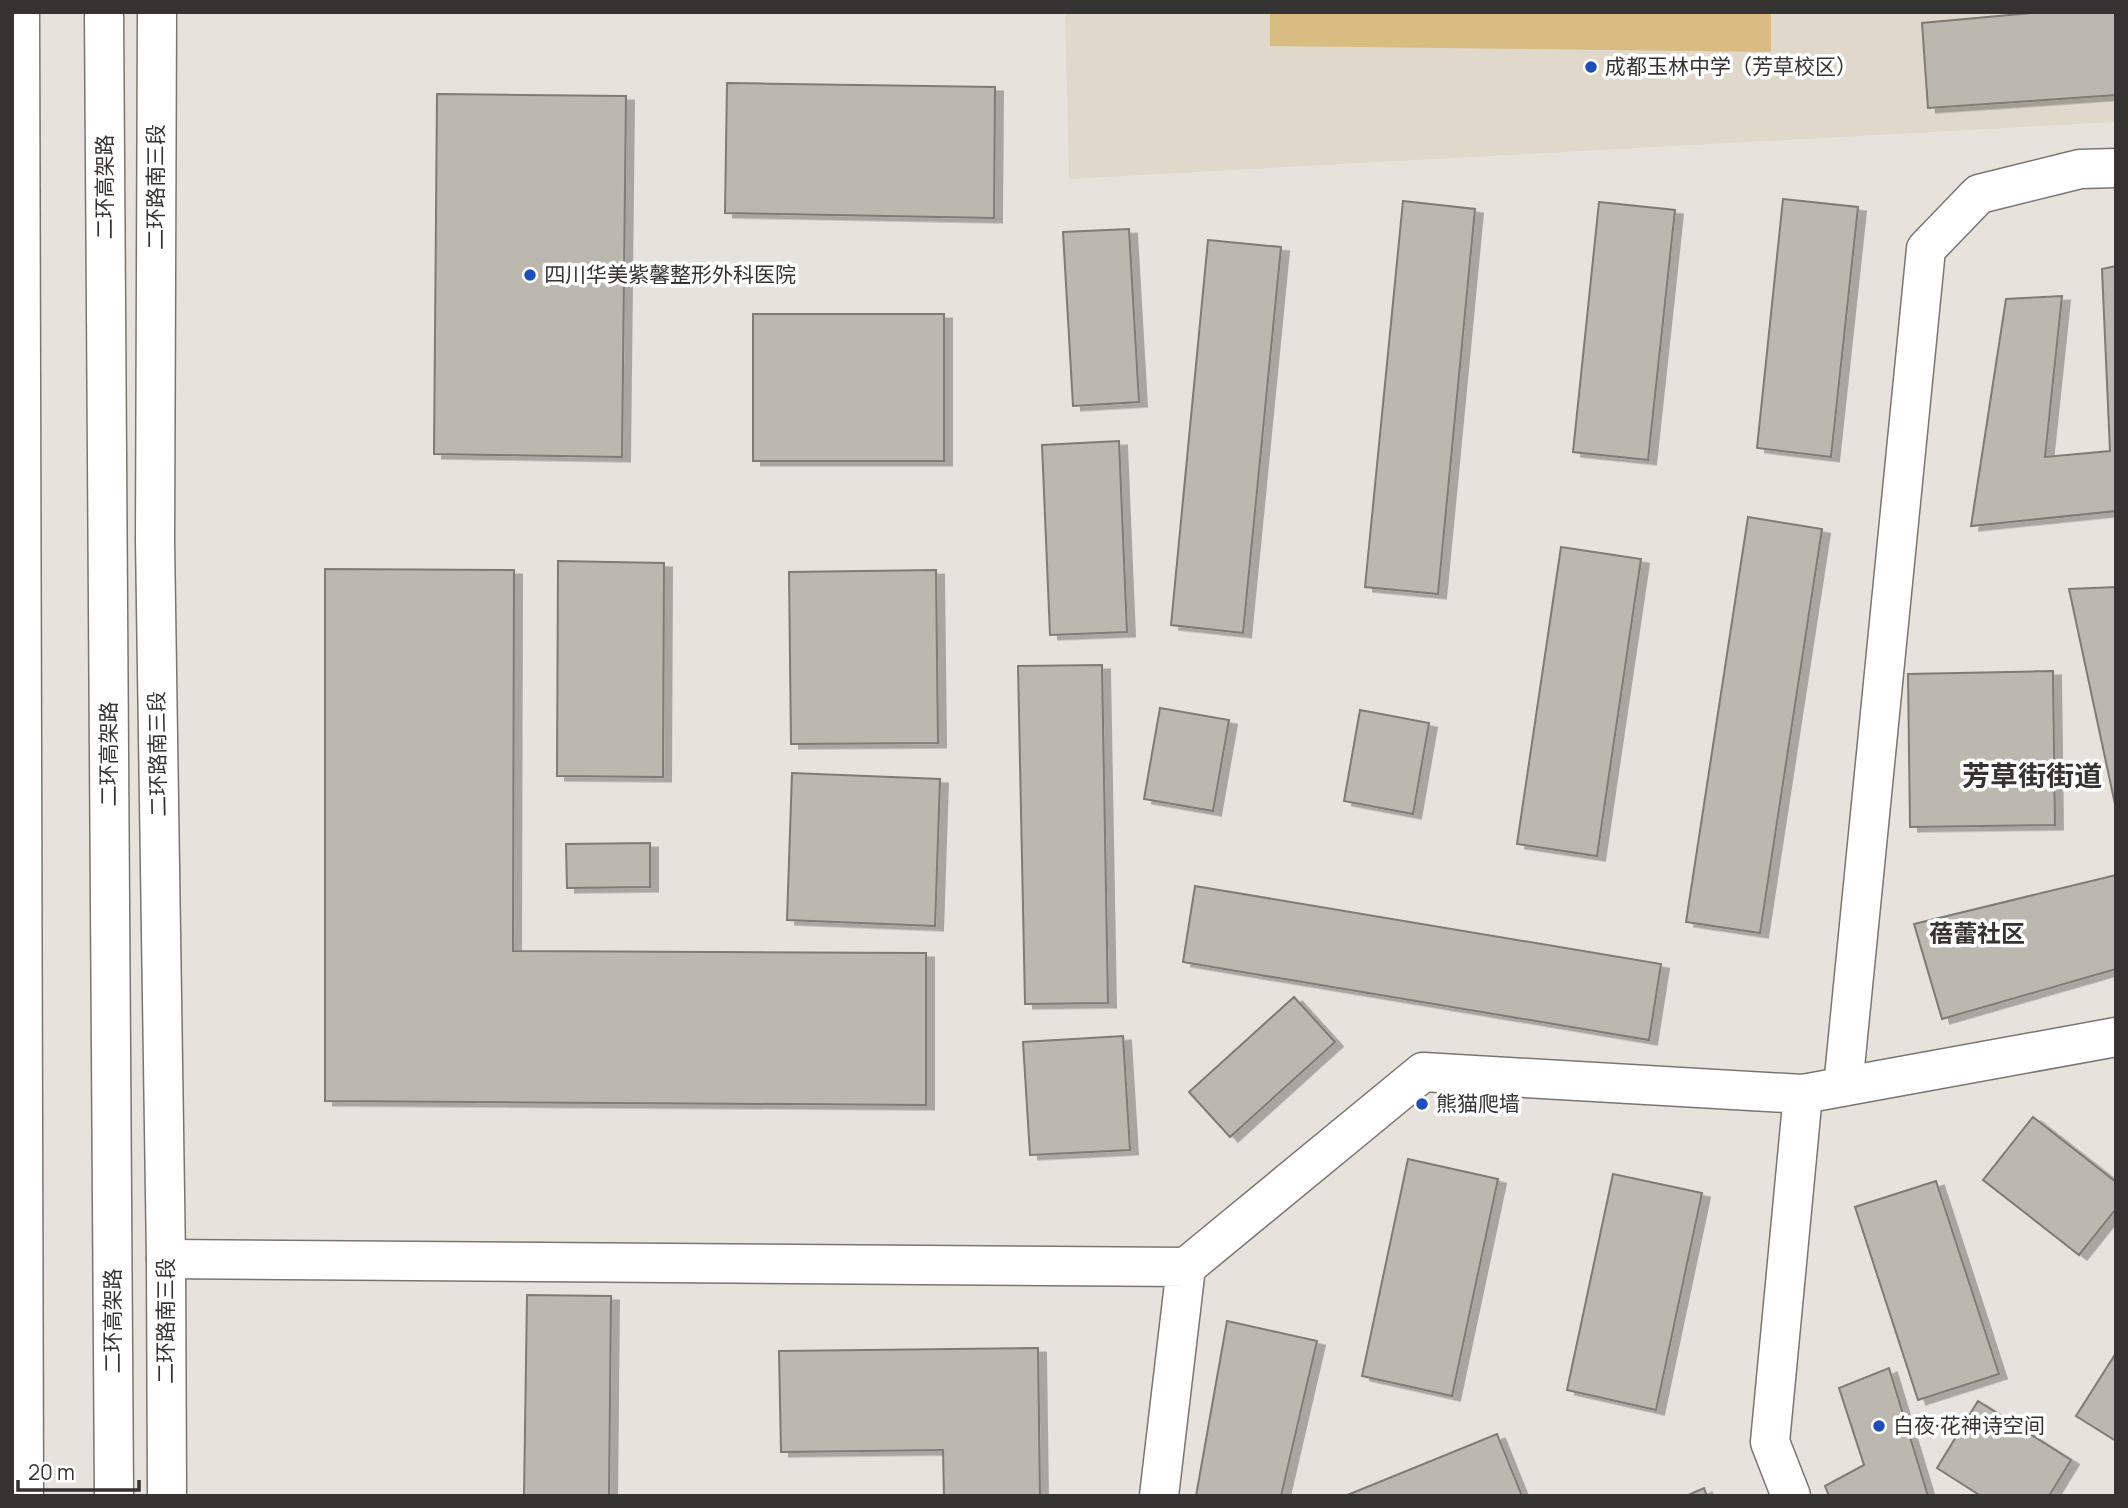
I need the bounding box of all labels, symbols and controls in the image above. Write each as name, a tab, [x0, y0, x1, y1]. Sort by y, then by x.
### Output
place label: 成都玉林中学（芳草校区）	[1605, 52, 1857, 80]
marker: 成都玉林中学（芳草校区）	[1583, 59, 1599, 75]
street label: 二环路南三段	[141, 124, 169, 250]
street label: 二环高架路	[90, 135, 118, 240]
place label: 四川华美紫馨整形外科医院	[544, 260, 796, 288]
marker: 四川华美紫馨整形外科医院	[522, 267, 538, 283]
street label: 二环路南三段	[142, 691, 172, 817]
street label: 二环高架路	[94, 702, 122, 807]
district label: 芳草街街道	[1962, 756, 2102, 794]
district label: 蓓蕾社区	[1929, 916, 2025, 949]
place label: 熊猫爬墙	[1436, 1089, 1520, 1117]
marker: 熊猫爬墙	[1414, 1096, 1430, 1112]
street label: 二环路南三段	[151, 1258, 179, 1384]
street label: 二环高架路	[98, 1269, 126, 1374]
place label: 白夜·花神诗空间	[1893, 1411, 2045, 1439]
marker: 白夜·花神诗空间	[1871, 1418, 1887, 1434]
scale bar	[18, 1448, 138, 1492]
text: 20 m	[28, 1458, 75, 1486]

